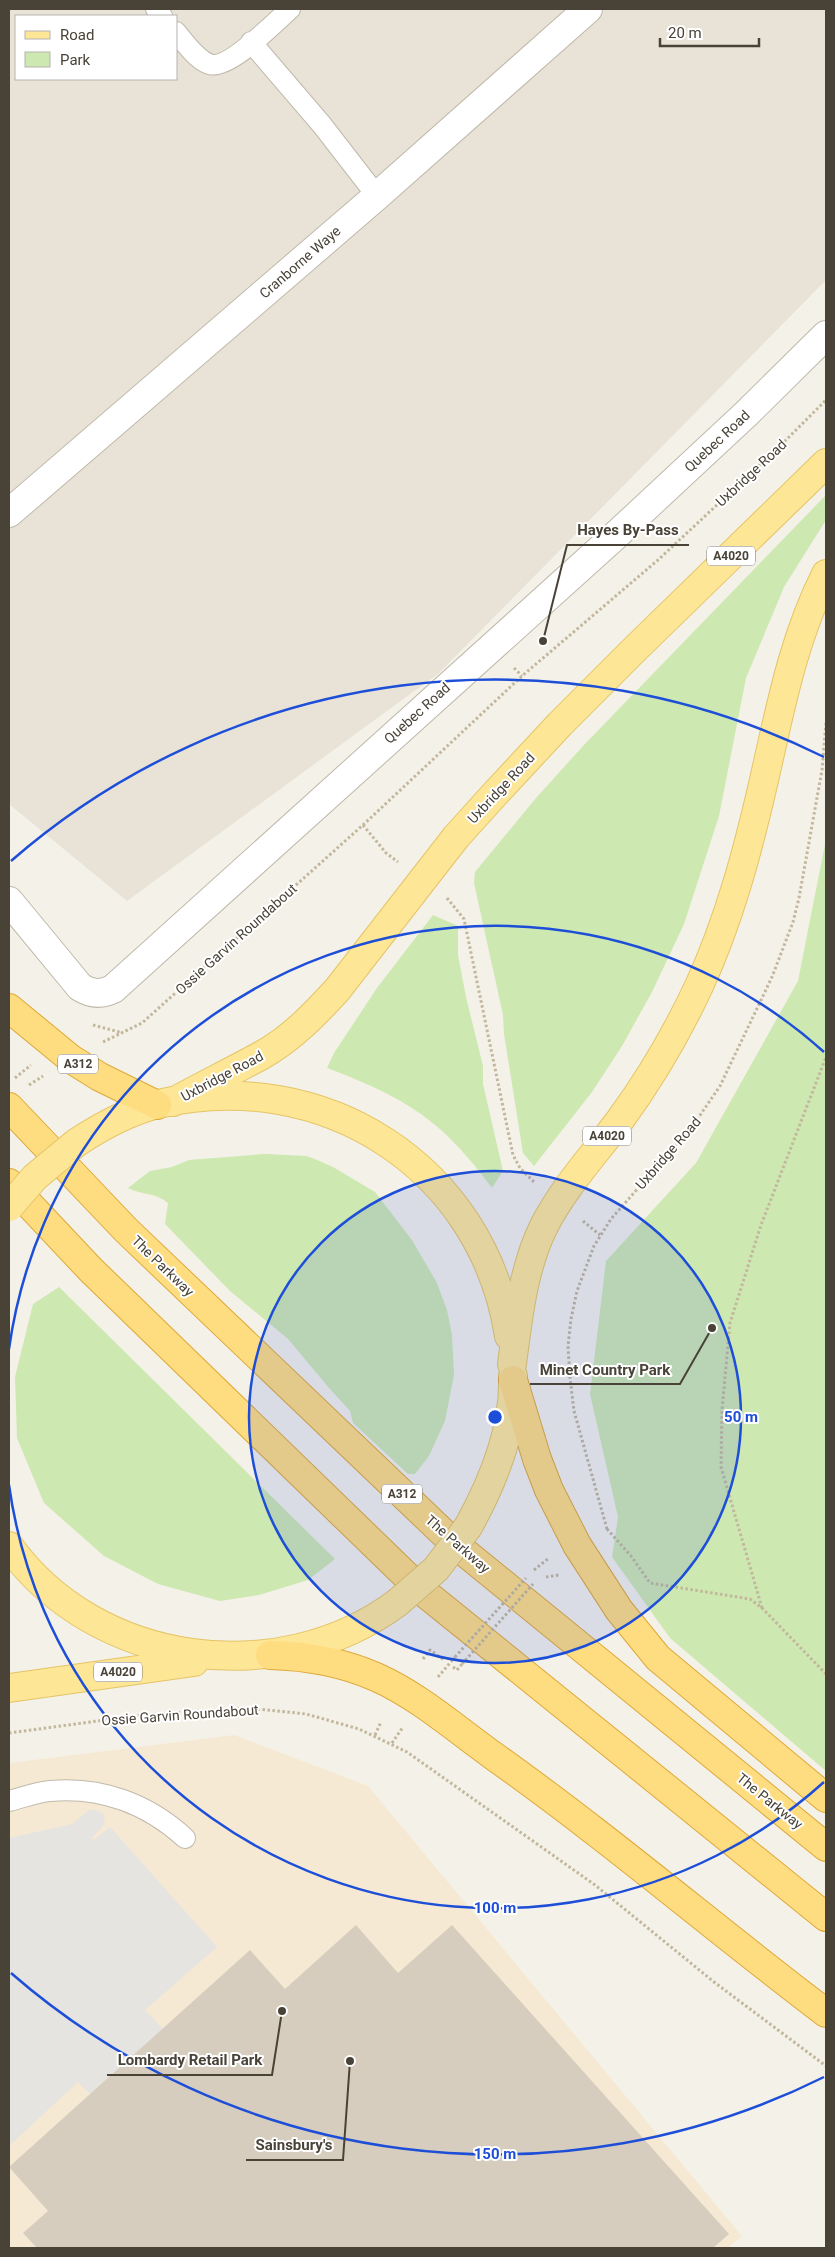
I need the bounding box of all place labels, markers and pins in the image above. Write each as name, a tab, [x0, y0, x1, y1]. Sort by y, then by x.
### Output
callout: Hayes By-Pass	[567, 515, 689, 545]
callout: Minet Country Park	[530, 1354, 680, 1384]
centre of rings	[486, 1408, 504, 1426]
callout: Lombardy Retail Park	[107, 2045, 272, 2075]
callout: Sainsbury's	[246, 2130, 343, 2160]

